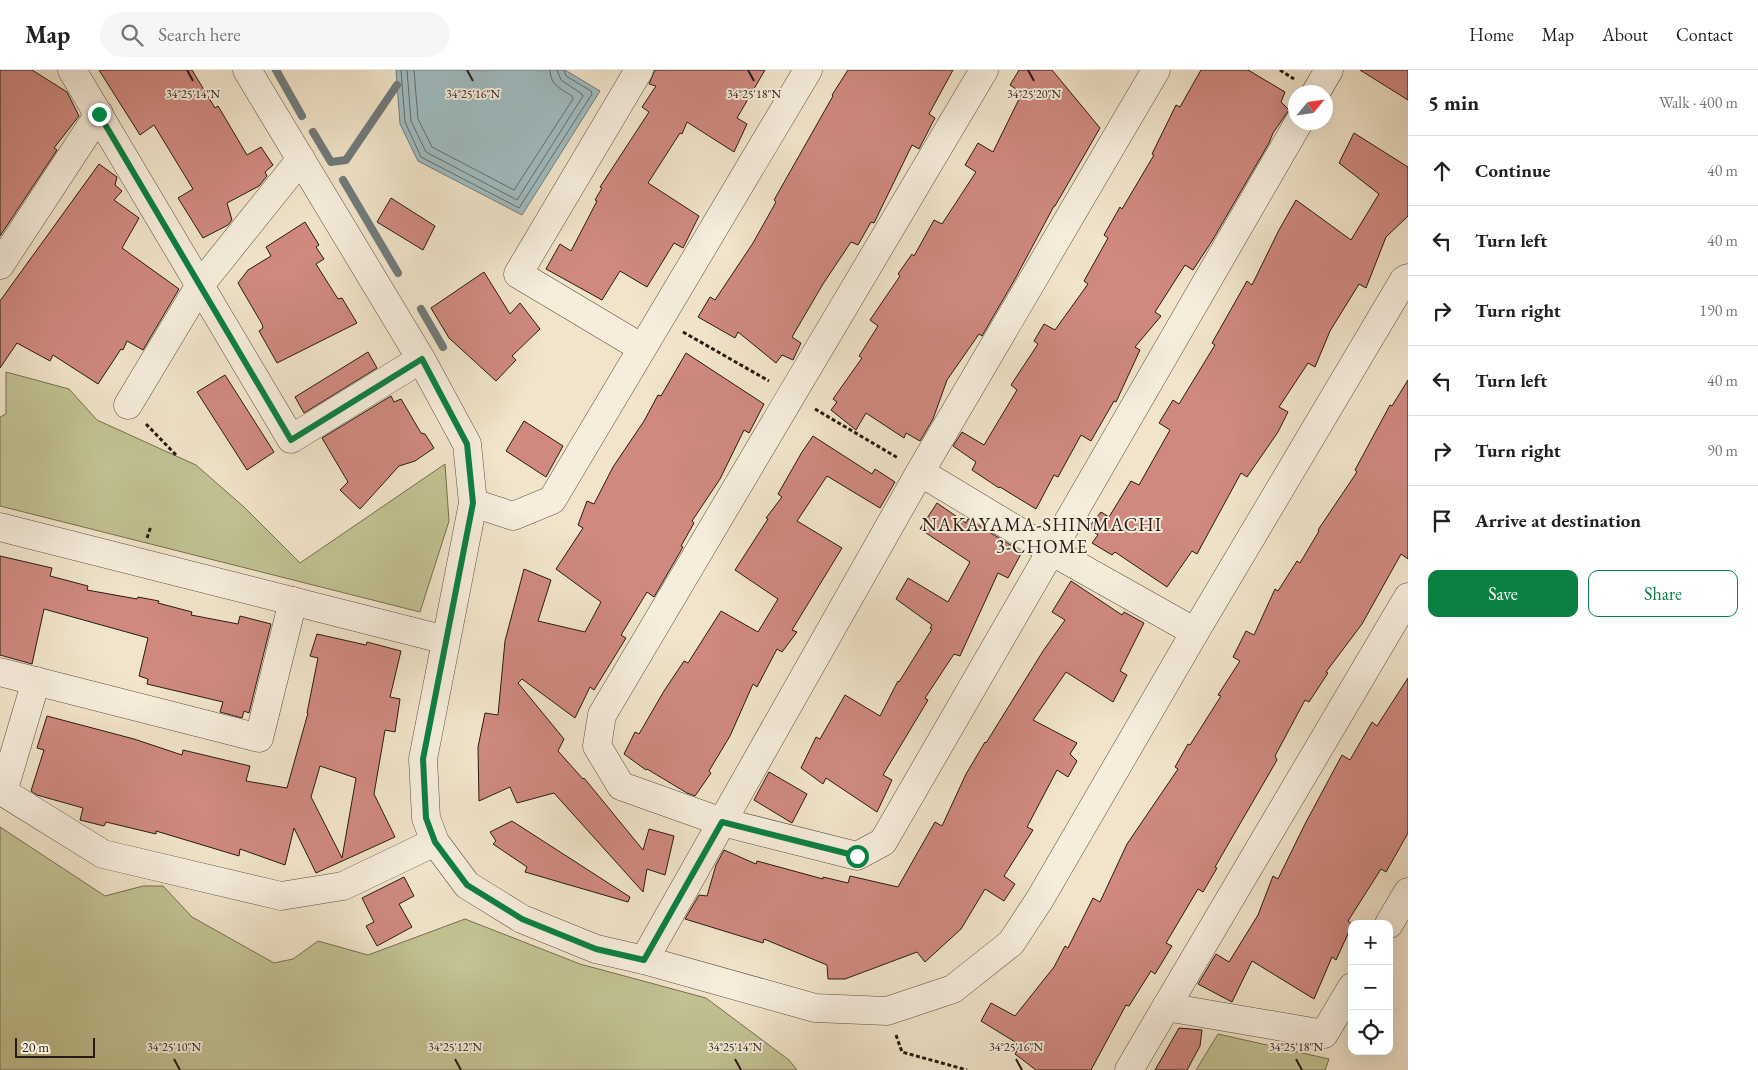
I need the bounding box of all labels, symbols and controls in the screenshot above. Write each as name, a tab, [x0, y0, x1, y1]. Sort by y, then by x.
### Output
search box	[100, 12, 450, 57]
text: Map	[25, 19, 70, 50]
icon: search	[118, 21, 146, 49]
text: Search here	[158, 22, 241, 47]
text: Home	[1469, 23, 1514, 46]
text: Map	[1542, 23, 1574, 46]
text: About	[1602, 23, 1648, 46]
text: Contact	[1676, 23, 1733, 46]
north arrow	[1288, 85, 1333, 130]
text: 34°25'14"N	[166, 86, 220, 102]
text: 34°25'16"N	[446, 86, 500, 102]
text: 34°25'18"N	[727, 86, 781, 102]
text: 34°25'20"N	[1007, 86, 1061, 102]
text: 5 min	[1428, 89, 1479, 116]
text: Walk · 400 m	[1659, 92, 1738, 113]
route end	[88, 103, 111, 126]
icon: ahead	[1428, 157, 1456, 185]
text: Continue	[1475, 158, 1550, 183]
text: 40 m	[1707, 160, 1738, 181]
icon: left	[1428, 227, 1456, 255]
text: Turn left	[1475, 228, 1547, 253]
text: 40 m	[1707, 230, 1738, 251]
icon: right	[1428, 297, 1456, 325]
text: Turn right	[1475, 298, 1561, 323]
text: 190 m	[1699, 300, 1738, 321]
icon: left	[1428, 367, 1456, 395]
text: Turn left	[1475, 368, 1547, 393]
text: 40 m	[1707, 370, 1738, 391]
icon: right	[1428, 437, 1456, 465]
text: Turn right	[1475, 438, 1561, 463]
text: 90 m	[1707, 440, 1738, 461]
icon: arrive	[1428, 507, 1456, 535]
text: Arrive at destination	[1475, 508, 1641, 533]
district label: NAKAYAMA-SHINMACHI 3-CHOME	[922, 512, 1162, 559]
button: Save	[1428, 570, 1578, 617]
button: Share	[1588, 570, 1738, 617]
route start	[846, 845, 869, 868]
map controls	[1348, 920, 1393, 1055]
button: +	[1348, 920, 1393, 965]
button: −	[1348, 965, 1393, 1010]
button: locate	[1348, 1010, 1393, 1055]
scale bar	[15, 1035, 95, 1058]
text: 20 m	[22, 1038, 49, 1056]
text: 34°25'10"N	[147, 1039, 201, 1055]
text: 34°25'12"N	[428, 1039, 482, 1055]
text: 34°25'14"N	[708, 1039, 762, 1055]
text: 34°25'16"N	[989, 1039, 1043, 1055]
text: 34°25'18"N	[1269, 1039, 1323, 1055]

